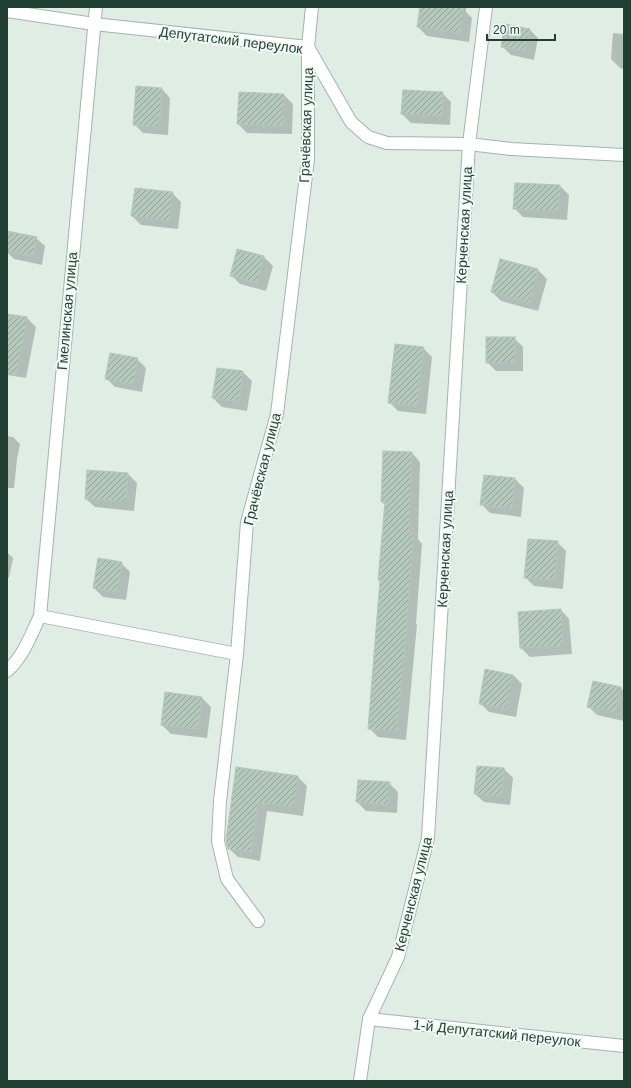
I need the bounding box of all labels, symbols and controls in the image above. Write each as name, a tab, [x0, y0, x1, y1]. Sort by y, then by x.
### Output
scale bar	[487, 16, 555, 42]
street label: Депутатский переулок	[158, 23, 304, 57]
text: 20 m	[493, 23, 520, 37]
street label: Грачёвская улица	[296, 67, 316, 183]
street label: Керченская улица	[453, 166, 475, 284]
street label: Гмелинская улица	[54, 251, 80, 371]
street label: Грачёвская улица	[240, 411, 284, 527]
street label: Керченская улица	[434, 490, 456, 608]
street label: Керченская улица	[391, 835, 435, 953]
street label: 1-й Депутатский переулок	[412, 1016, 582, 1050]

